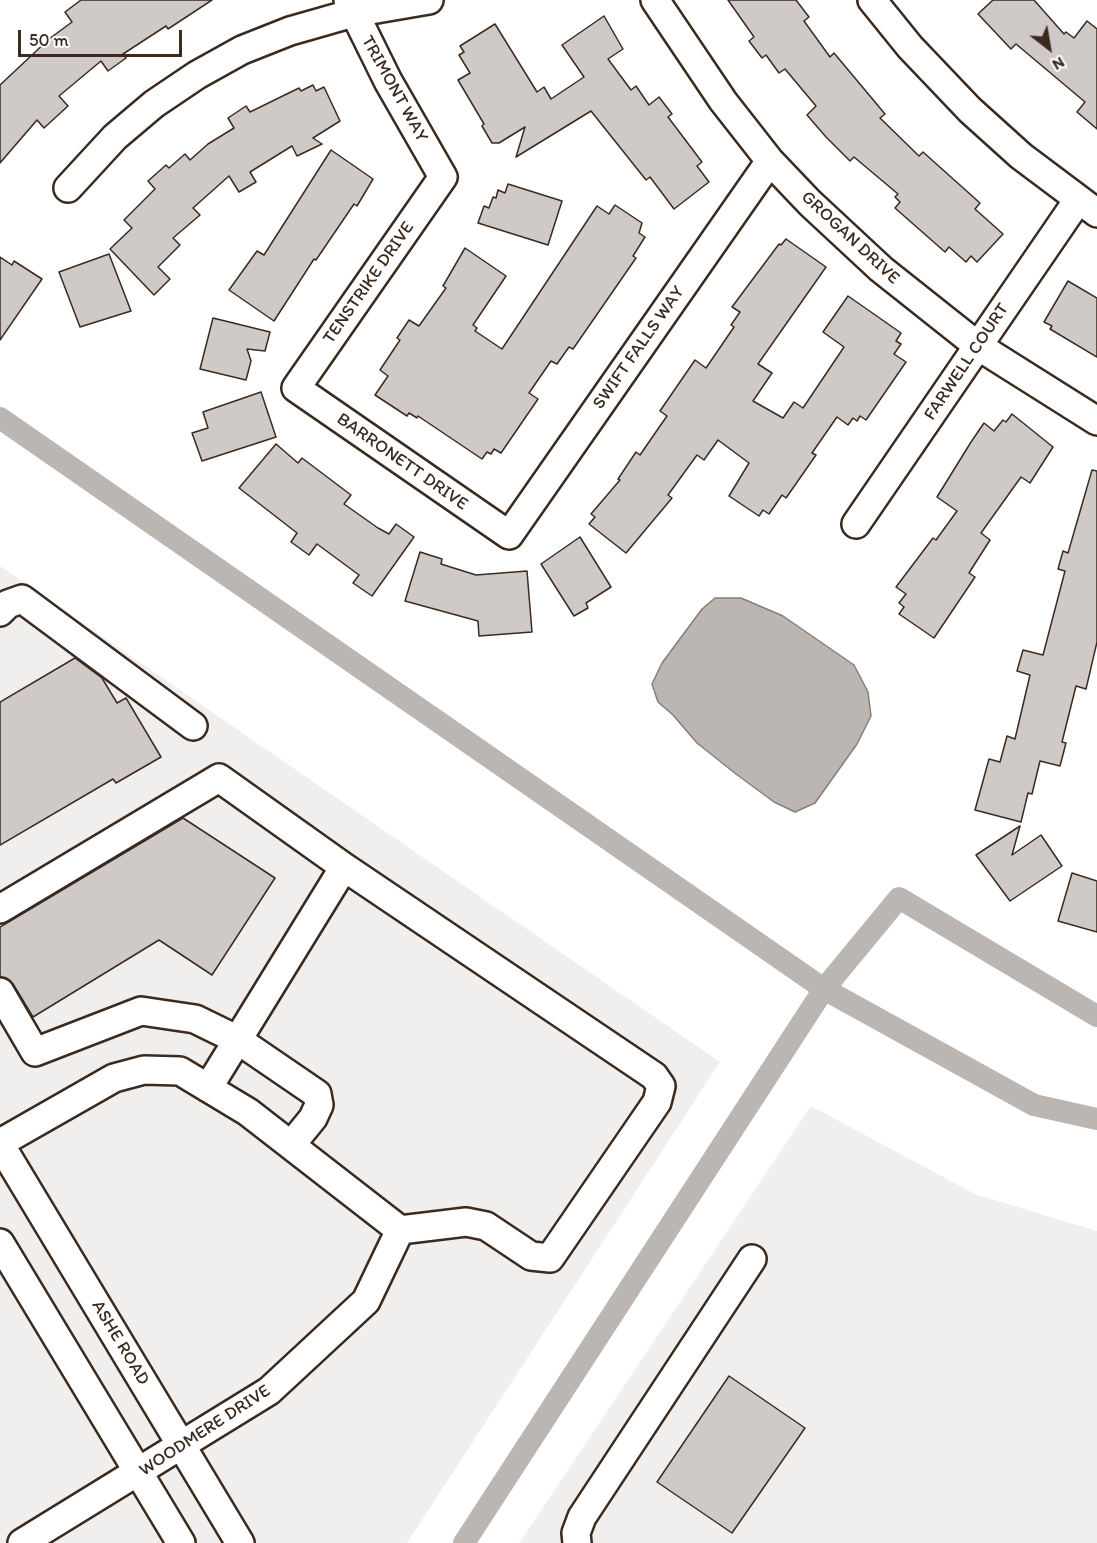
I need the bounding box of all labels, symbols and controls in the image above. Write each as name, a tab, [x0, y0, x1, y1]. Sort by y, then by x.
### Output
scale bar	[21, 18, 184, 56]
north arrow	[1019, 18, 1079, 78]
text: 50 m	[29, 29, 69, 51]
street label: TRIMONT WAY	[356, 32, 432, 146]
text: N	[1049, 53, 1068, 75]
street label: GROGAN DRIVE	[796, 187, 904, 289]
street label: TENSTRIKE DRIVE	[319, 218, 419, 348]
street label: SWIFT FALLS WAY	[589, 282, 689, 414]
street label: FARWELL COURT	[920, 299, 1014, 425]
street label: BARRONETT DRIVE	[332, 409, 472, 515]
street label: ASHE ROAD	[86, 1297, 154, 1389]
street label: WOODMERE DRIVE	[135, 1381, 275, 1481]

